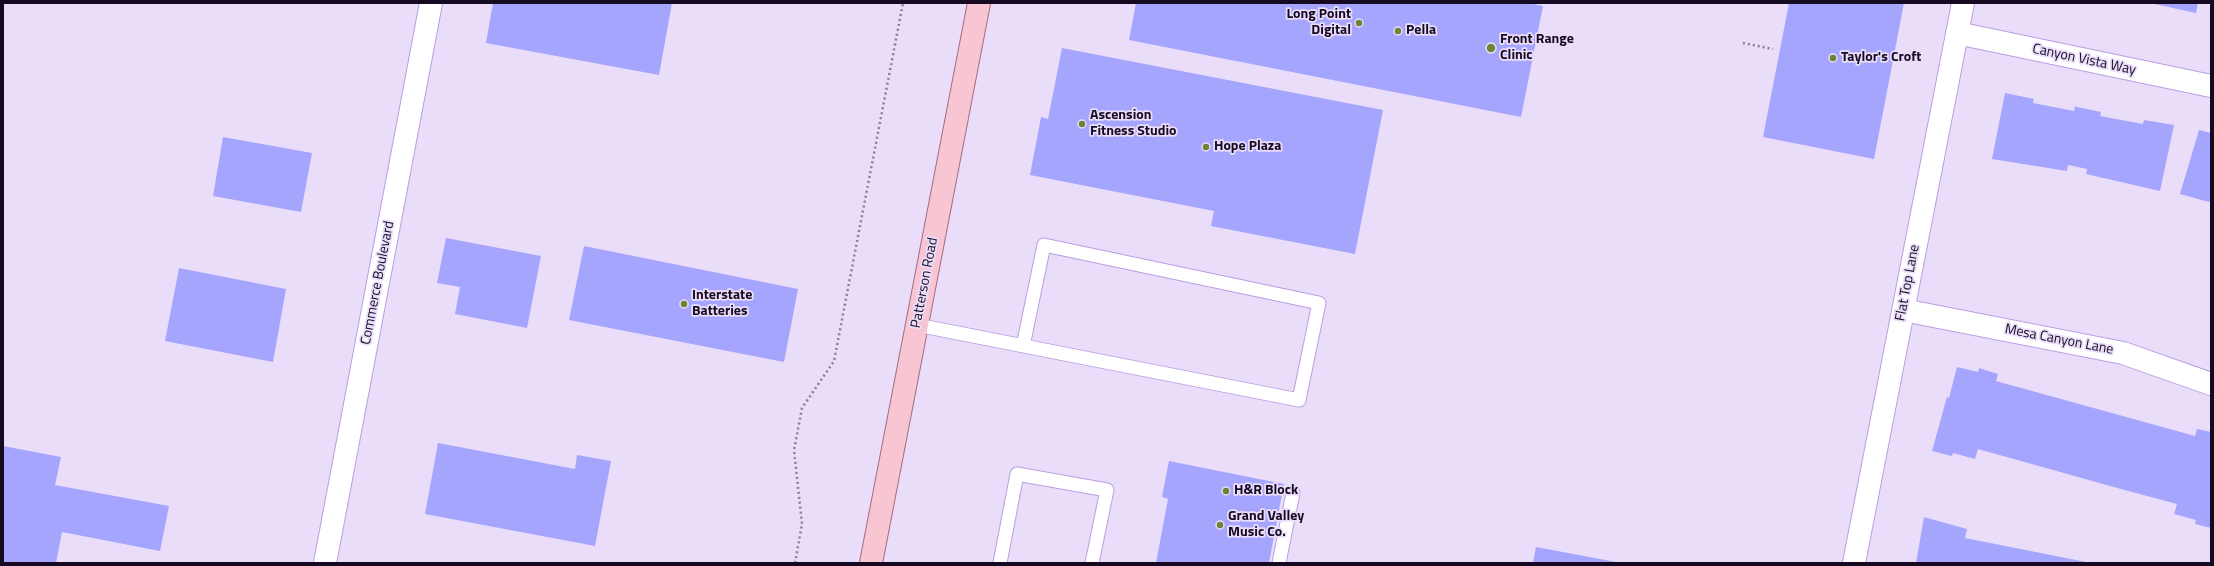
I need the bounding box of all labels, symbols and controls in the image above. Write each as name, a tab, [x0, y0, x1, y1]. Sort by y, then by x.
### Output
place label: Long Point Digital	[1287, 7, 1351, 40]
marker: Long Point Digital	[1354, 18, 1364, 28]
place label: Pella	[1406, 23, 1436, 39]
marker: Pella	[1393, 26, 1403, 36]
place label: Front Range Clinic	[1500, 32, 1574, 64]
street label: Canyon Vista Way	[2031, 41, 2137, 79]
marker: Front Range Clinic	[1485, 42, 1497, 54]
place label: Taylor's Croft	[1841, 50, 1921, 66]
marker: Taylor's Croft	[1828, 53, 1838, 63]
place label: Ascension Fitness Studio	[1090, 108, 1176, 140]
marker: Ascension Fitness Studio	[1077, 119, 1087, 129]
place label: Hope Plaza	[1214, 139, 1281, 155]
marker: Hope Plaza	[1201, 142, 1211, 152]
street label: Commerce Boulevard	[358, 220, 398, 346]
street label: Patterson Road	[908, 236, 942, 330]
street label: Flat Top Lane	[1892, 243, 1924, 323]
place label: Interstate Batteries	[692, 288, 752, 320]
marker: Interstate Batteries	[679, 299, 689, 309]
street label: Mesa Canyon Lane	[2003, 321, 2115, 359]
place label: H&R Block	[1234, 483, 1298, 499]
marker: H&R Block	[1221, 486, 1231, 496]
place label: Grand Valley Music Co.	[1228, 509, 1304, 542]
marker: Grand Valley Music Co.	[1215, 520, 1225, 530]

